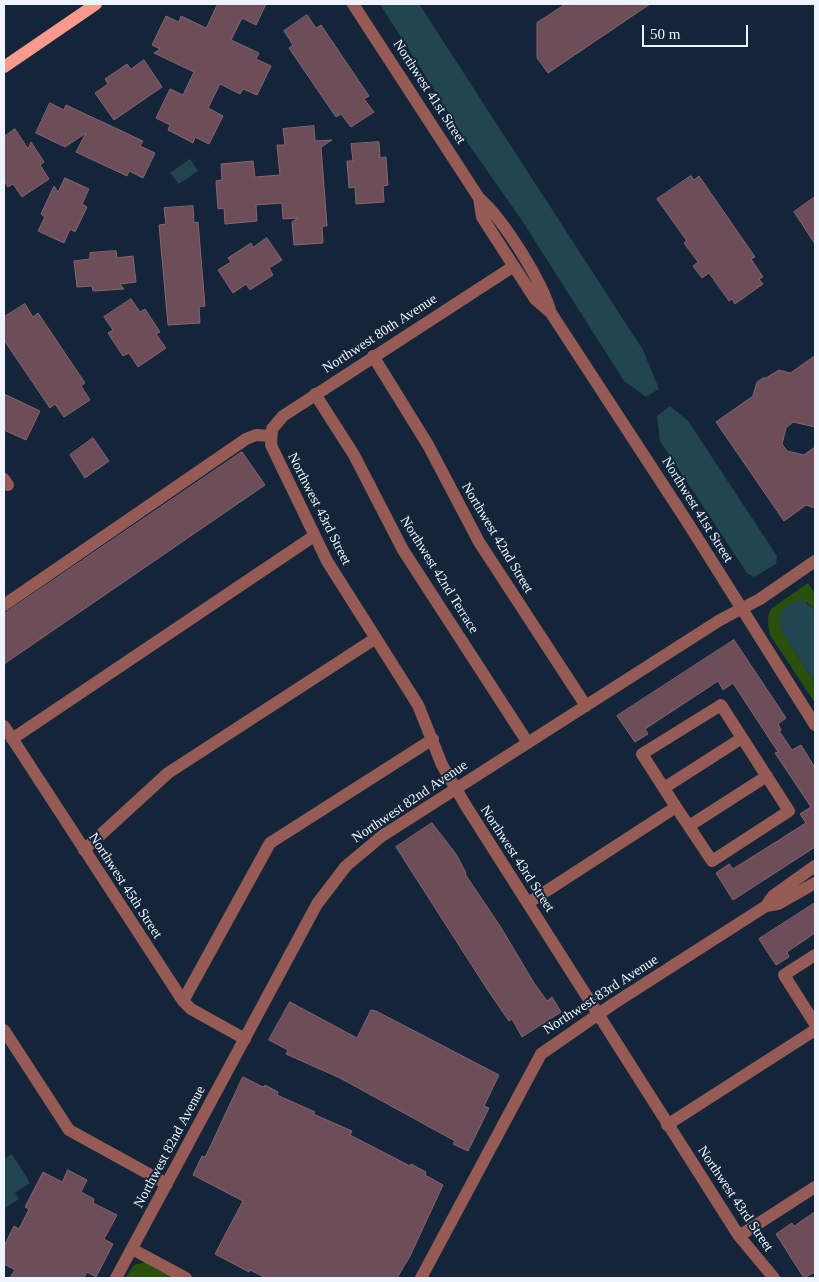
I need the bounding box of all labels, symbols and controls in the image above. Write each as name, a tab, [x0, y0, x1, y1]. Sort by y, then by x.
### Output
scale bar	[644, 15, 750, 47]
text: 50 m	[650, 26, 680, 42]
street label: Northwest 41st Street	[389, 37, 469, 147]
street label: Northwest 80th Avenue	[320, 291, 440, 377]
street label: Northwest 43rd Street	[283, 450, 355, 568]
street label: Northwest 41st Street	[658, 454, 736, 566]
street label: Northwest 42nd Street	[457, 480, 537, 596]
street label: Northwest 42nd Terrace	[396, 513, 482, 637]
street label: Northwest 82nd Avenue	[349, 757, 471, 847]
street label: Northwest 43rd Street	[476, 803, 558, 915]
street label: Northwest 45th Street	[84, 830, 166, 942]
street label: Northwest 83rd Avenue	[540, 952, 662, 1038]
street label: Northwest 82nd Avenue	[131, 1083, 209, 1211]
street label: Northwest 43rd Street	[693, 1143, 777, 1255]

